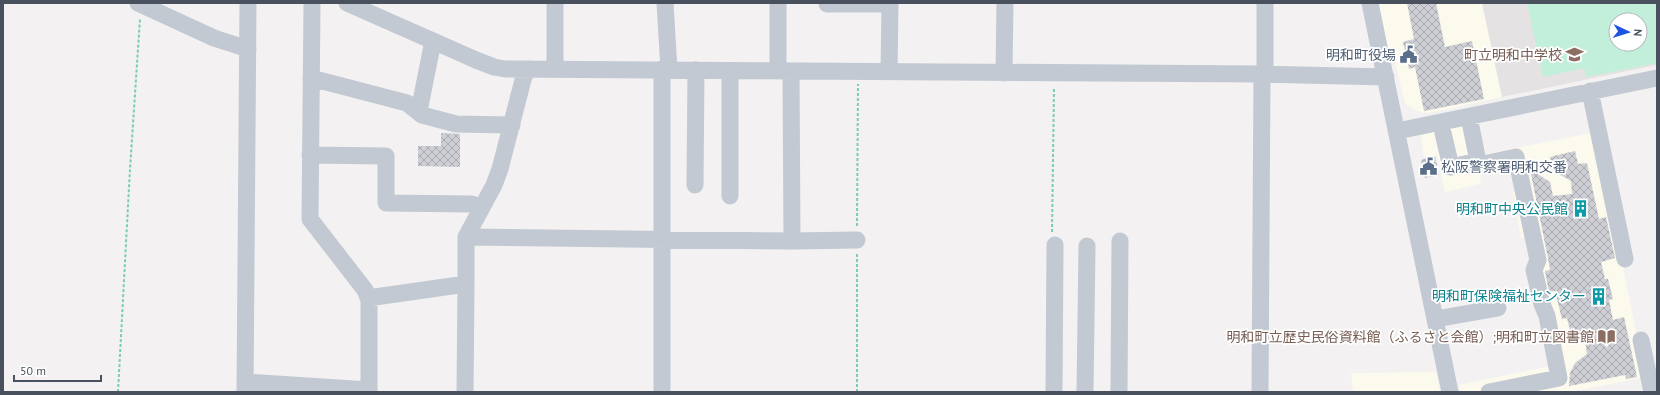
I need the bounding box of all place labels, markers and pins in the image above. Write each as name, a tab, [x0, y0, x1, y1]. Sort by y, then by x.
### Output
public building icon: 明和町役場	[1399, 45, 1419, 65]
school or university icon: 町立明和中学校	[1565, 45, 1585, 65]
place label: 明和町役場	[1326, 46, 1396, 64]
place label: 町立明和中学校	[1464, 46, 1562, 64]
public building icon: 松阪警察署明和交番	[1418, 157, 1438, 177]
place label: 松阪警察署明和交番	[1441, 158, 1567, 176]
building icon: 明和町中央公民館	[1571, 199, 1591, 219]
place label: 明和町中央公民館	[1456, 200, 1568, 218]
building icon: 明和町保険福祉センター	[1589, 286, 1609, 306]
place label: 明和町保険福祉センター	[1432, 287, 1586, 305]
library icon: 明和町立歴史民俗資料館（ふるさと会館）;明和町立図書館	[1597, 327, 1617, 347]
place label: 明和町立歴史民俗資料館（ふるさと会館）;明和町立図書館	[1226, 328, 1594, 346]

